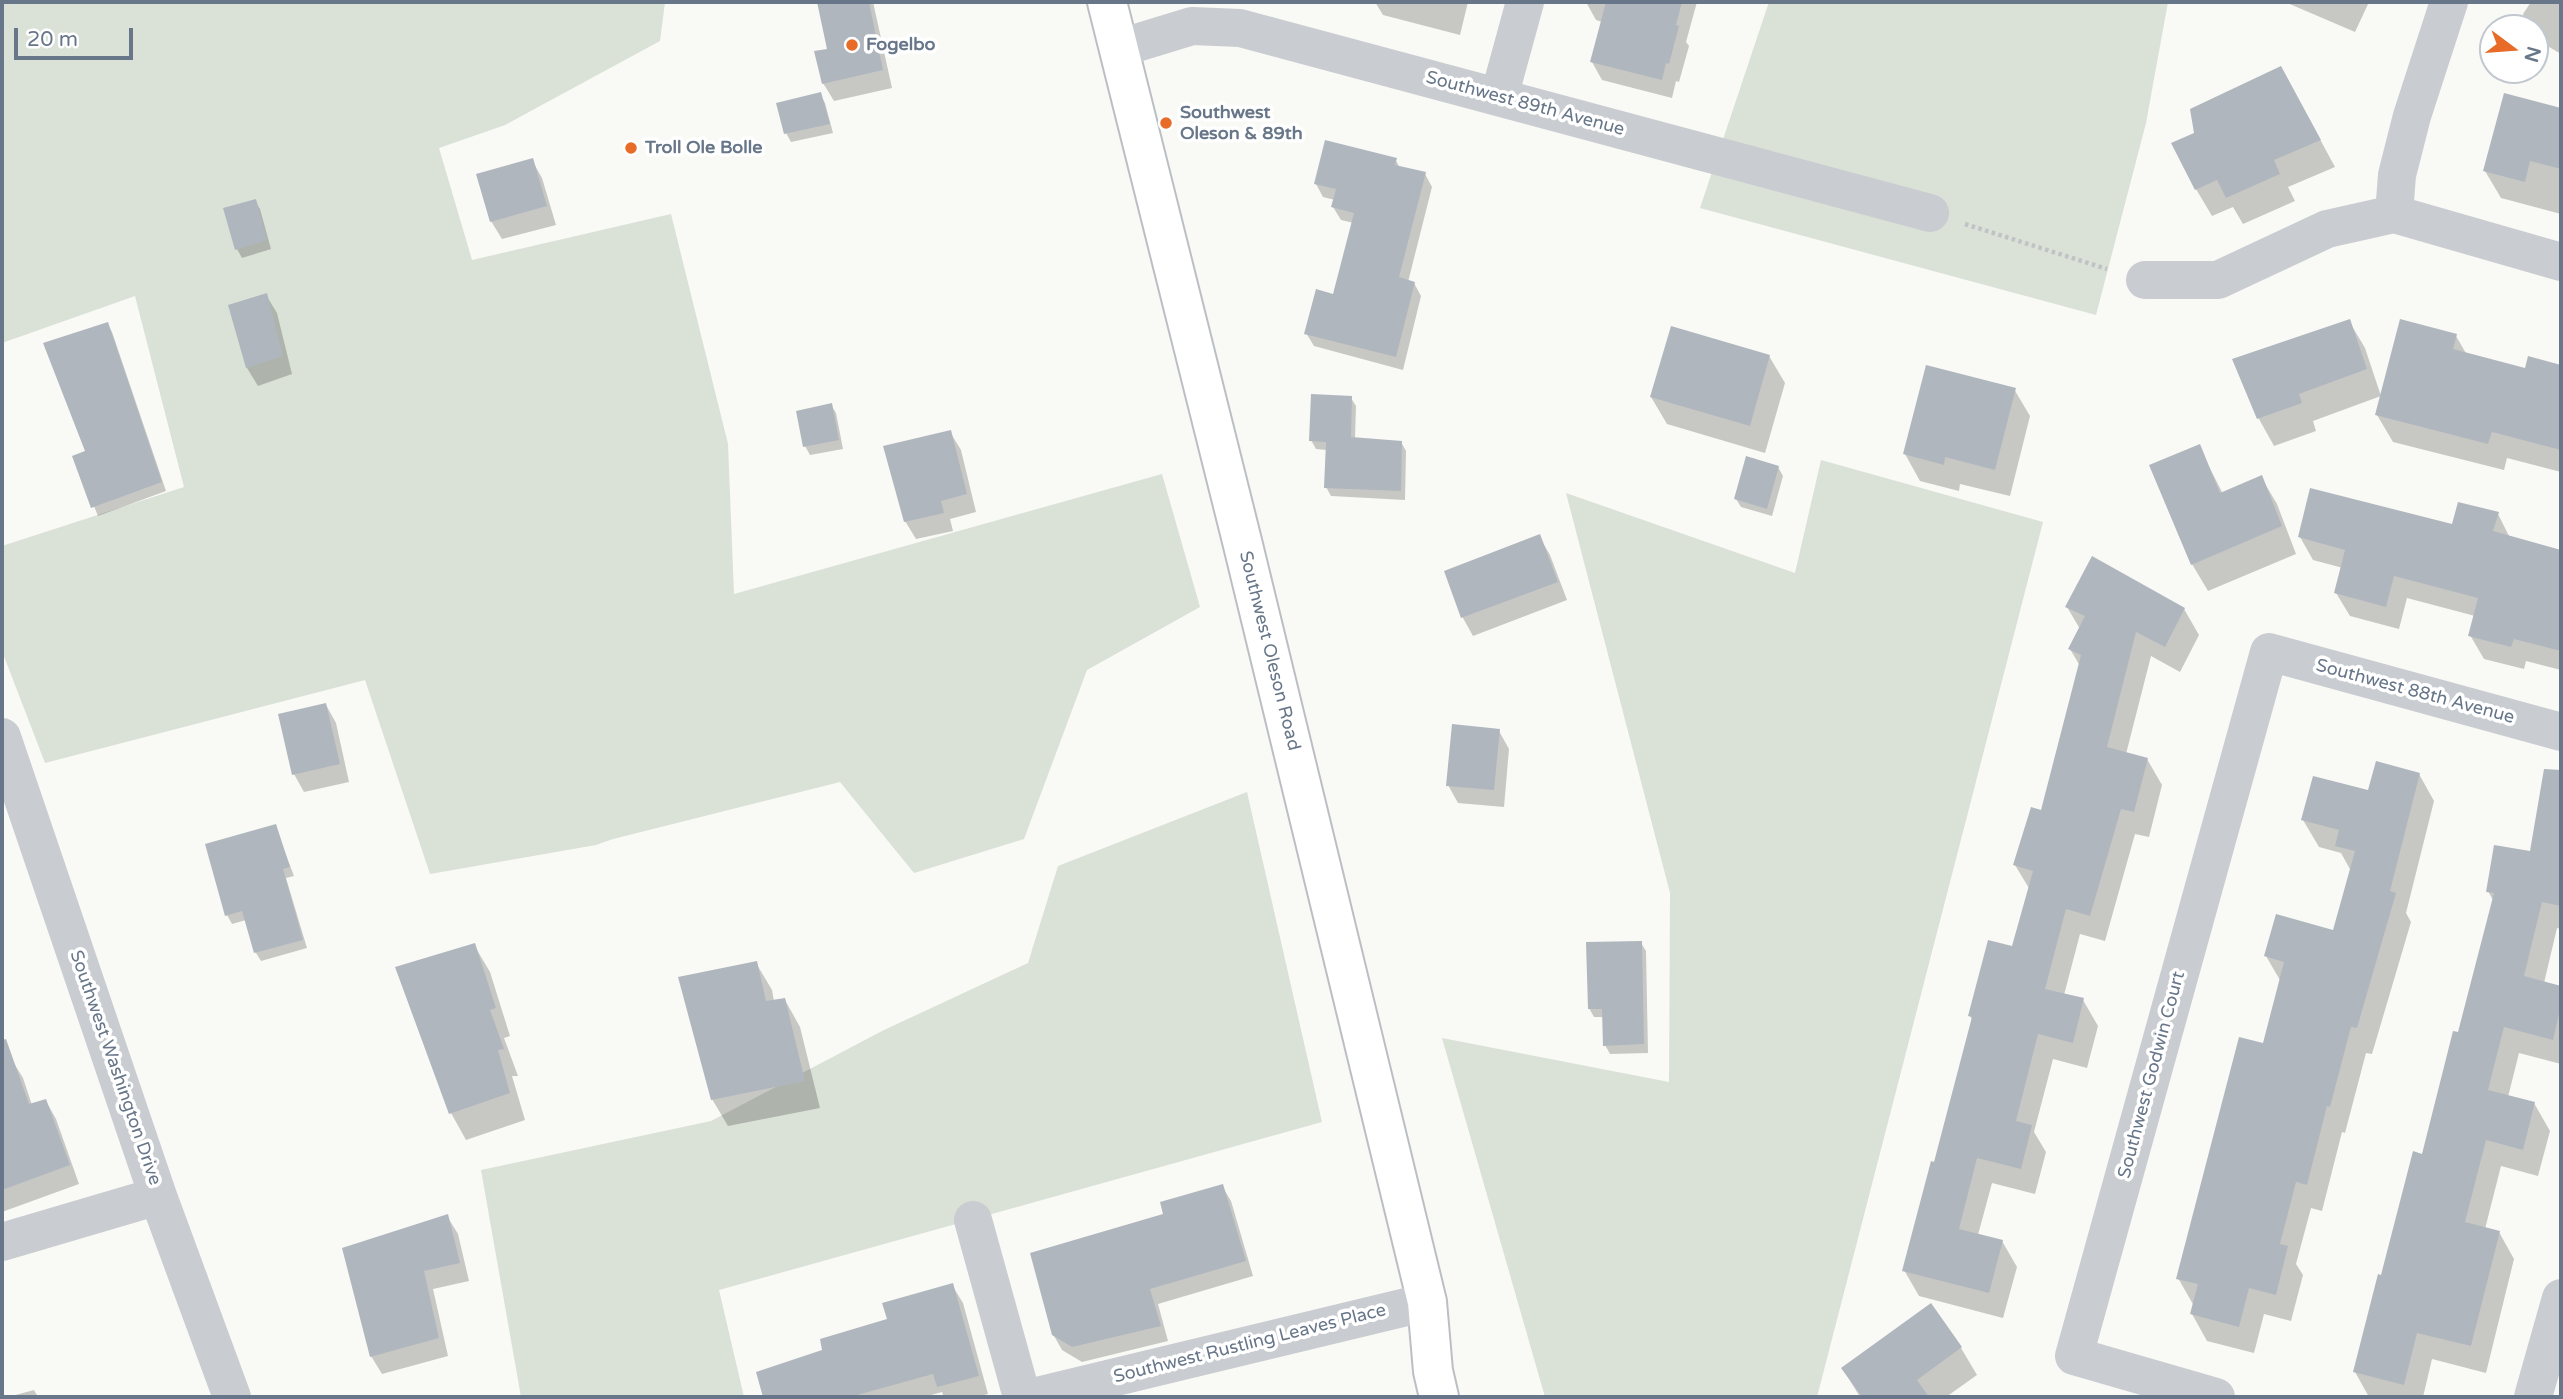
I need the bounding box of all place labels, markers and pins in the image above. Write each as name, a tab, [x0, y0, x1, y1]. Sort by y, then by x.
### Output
place label: Fogelbo	[866, 34, 935, 56]
marker: Fogelbo	[844, 37, 860, 53]
place label: Southwest Oleson & 89th	[1180, 102, 1303, 144]
marker: Southwest Oleson & 89th	[1158, 115, 1174, 131]
place label: Troll Ole Bolle	[645, 137, 762, 159]
marker: Troll Ole Bolle	[623, 140, 639, 156]

